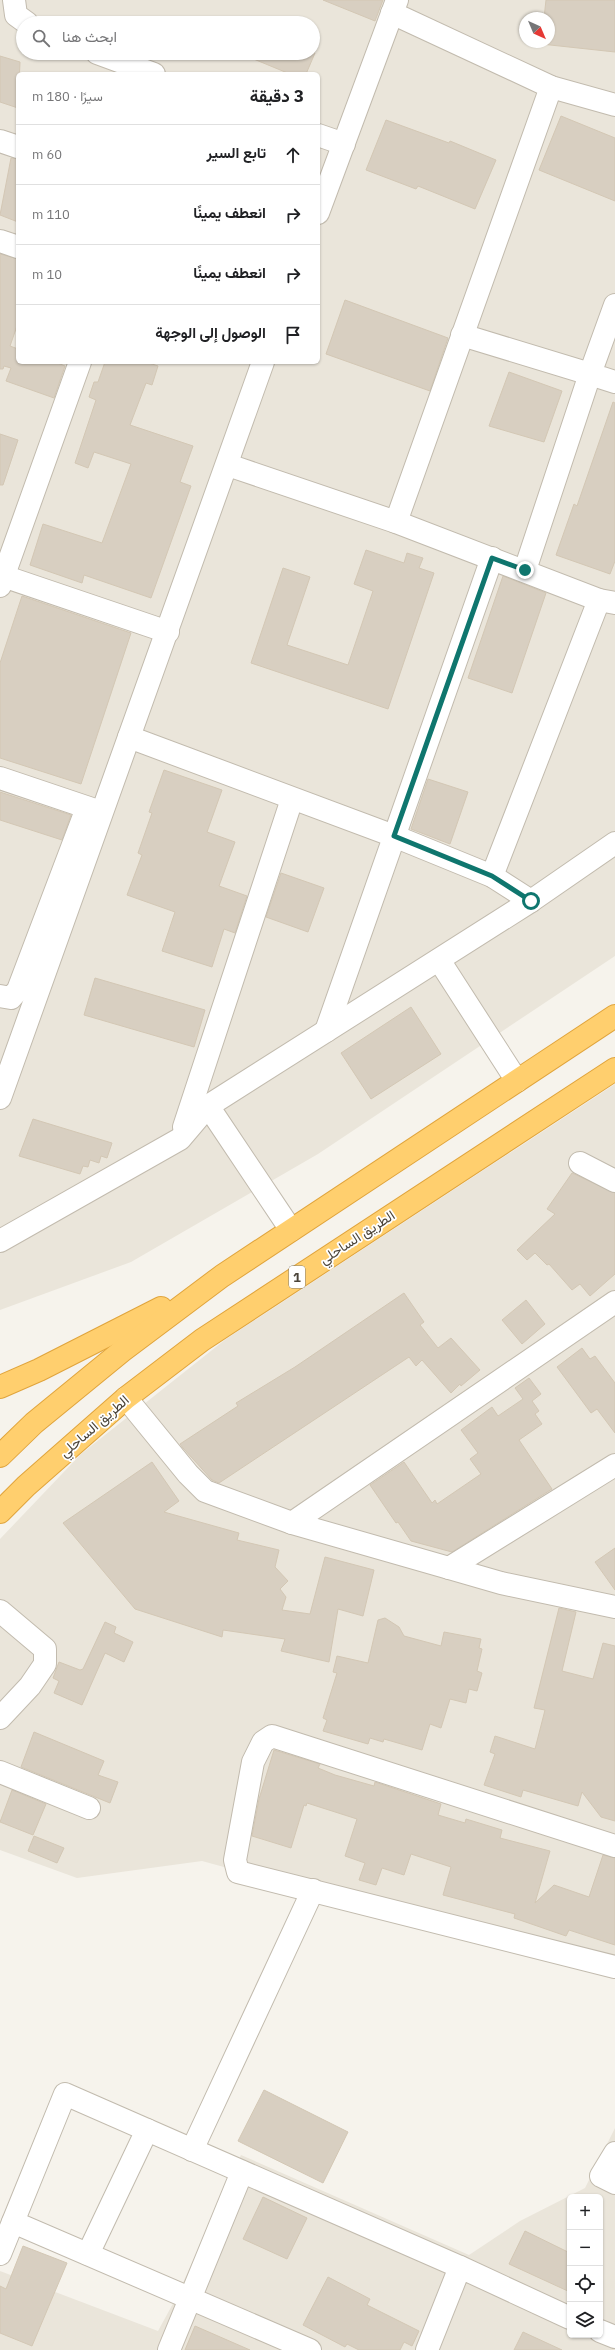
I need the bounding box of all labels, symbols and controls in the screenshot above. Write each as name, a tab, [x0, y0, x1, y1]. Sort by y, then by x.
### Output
north arrow	[519, 12, 555, 48]
search box	[16, 16, 320, 60]
icon: search	[30, 27, 52, 49]
text: ابحث هنا	[62, 27, 117, 46]
text: 3 دقيقة	[250, 85, 304, 107]
text: سيرًا · 180 m	[32, 88, 103, 105]
text: تابع السير	[207, 143, 266, 162]
icon: ahead	[282, 144, 304, 166]
text: 60 m	[32, 146, 62, 163]
text: انعطف يمينًا	[193, 203, 266, 222]
icon: right	[282, 204, 304, 226]
text: 110 m	[32, 206, 70, 223]
text: انعطف يمينًا	[193, 263, 266, 282]
icon: right	[282, 264, 304, 286]
text: 10 m	[32, 266, 62, 283]
text: الوصول إلى الوجهة	[155, 323, 266, 342]
icon: arrive	[282, 324, 304, 346]
route end	[516, 561, 534, 579]
route start	[522, 892, 540, 910]
street label: الطريق الساحلي	[316, 1206, 400, 1271]
road number: 1	[289, 1266, 305, 1288]
street label: الطريق الساحلي	[56, 1391, 134, 1463]
map controls	[567, 2194, 603, 2338]
button: +	[567, 2194, 603, 2230]
button: −	[567, 2230, 603, 2266]
button: locate	[567, 2266, 603, 2302]
button: layers	[567, 2302, 603, 2338]

